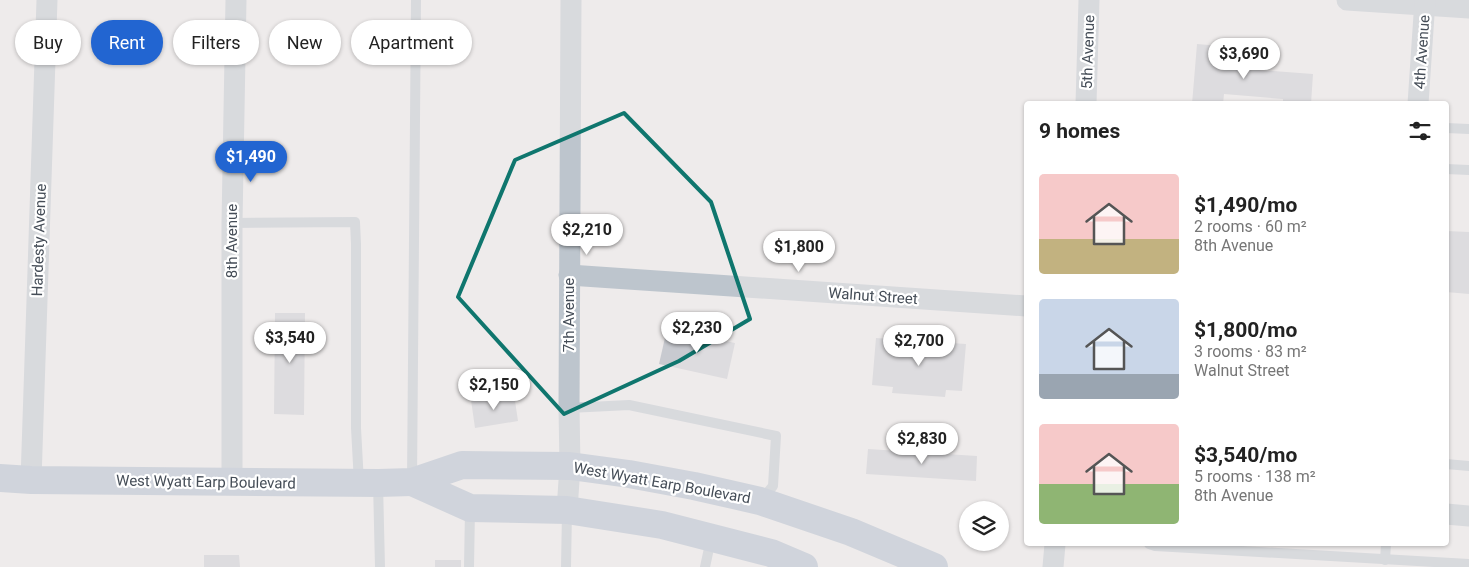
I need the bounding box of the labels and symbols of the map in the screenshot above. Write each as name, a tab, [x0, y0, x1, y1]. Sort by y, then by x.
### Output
street label: 5th Avenue	[1078, 14, 1098, 89]
street label: 4th Avenue	[1410, 14, 1434, 90]
pin: $3,690	[1203, 38, 1285, 80]
pin: $1,490	[210, 140, 292, 183]
street label: Hardesty Avenue	[28, 183, 50, 297]
street label: 8th Avenue	[223, 204, 241, 278]
pin: $2,210	[546, 214, 628, 256]
pin: $1,800	[758, 230, 840, 273]
street label: 7th Avenue	[560, 278, 578, 352]
street label: Walnut Street	[828, 284, 918, 308]
pin: $2,230	[656, 312, 738, 354]
pin: $3,540	[249, 322, 331, 364]
pin: $2,700	[878, 324, 960, 367]
pin: $2,150	[453, 368, 535, 411]
pin: $2,830	[881, 422, 963, 465]
street label: West Wyatt Earp Boulevard	[572, 459, 752, 507]
street label: West Wyatt Earp Boulevard	[116, 471, 296, 493]

